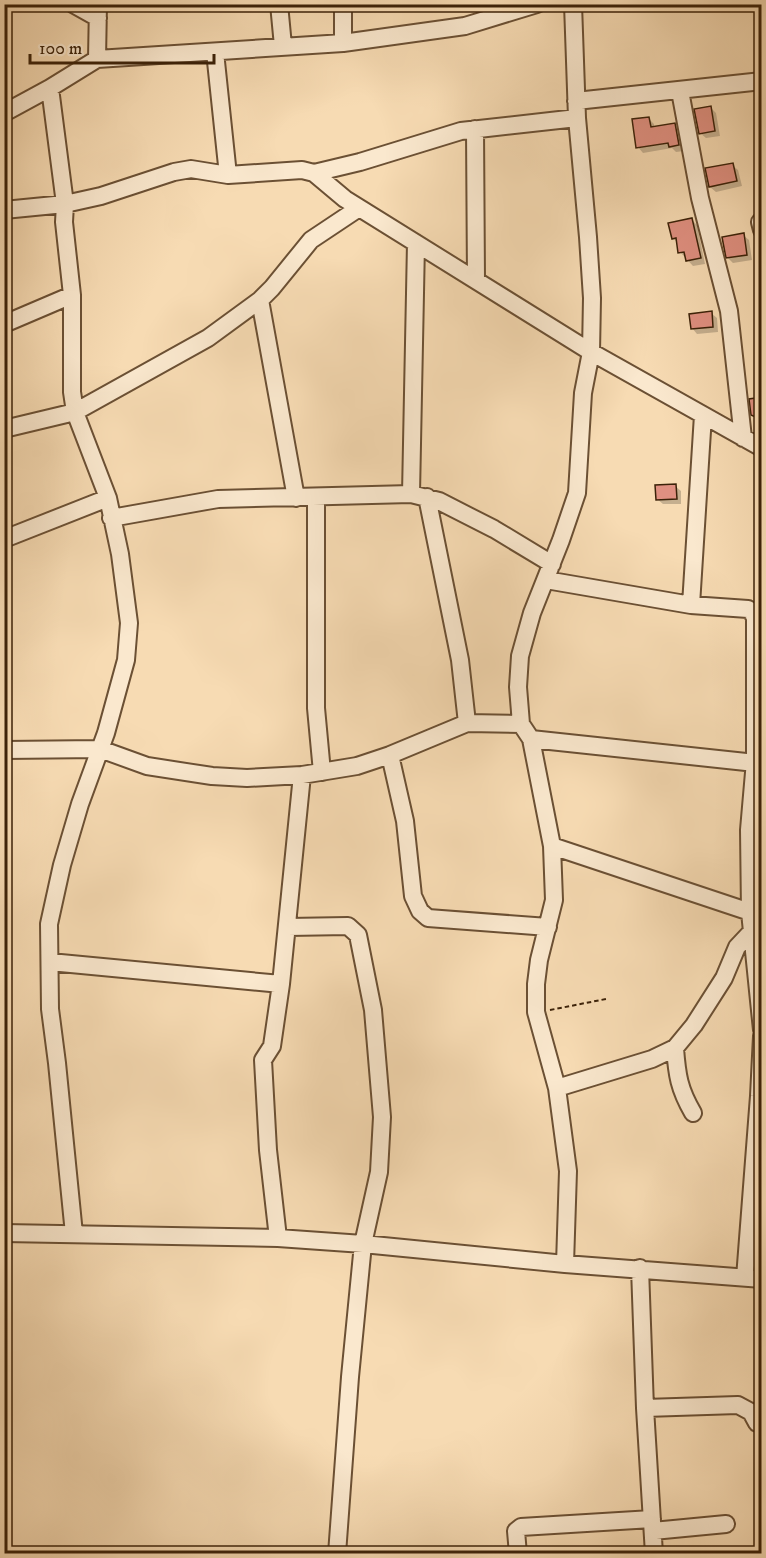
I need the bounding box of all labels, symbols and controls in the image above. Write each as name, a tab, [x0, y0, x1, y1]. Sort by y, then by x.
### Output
scale bar	[30, 27, 214, 65]
text: 100 m	[39, 38, 82, 60]

